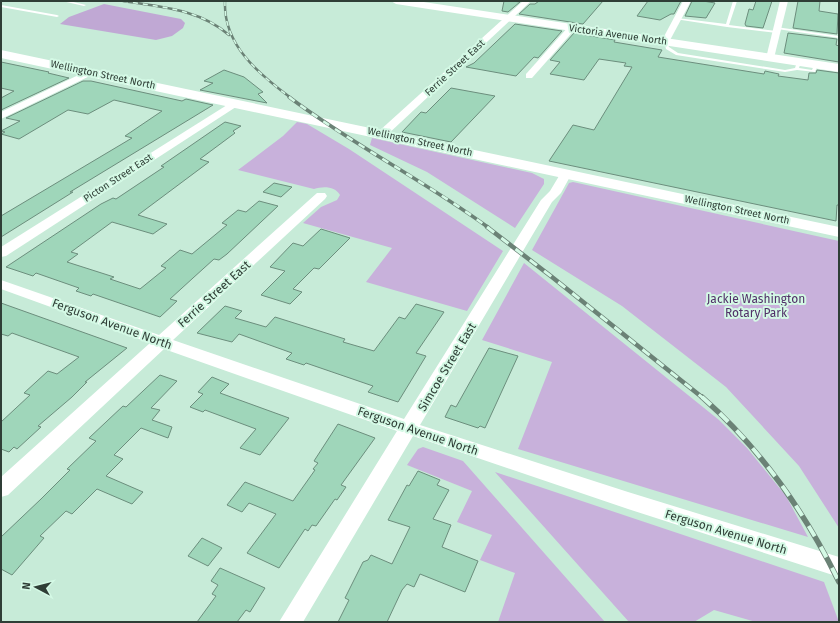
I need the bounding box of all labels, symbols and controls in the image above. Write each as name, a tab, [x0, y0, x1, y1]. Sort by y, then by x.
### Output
street label: Victoria Avenue North	[568, 22, 668, 48]
street label: Ferrie Street East	[423, 37, 488, 99]
street label: Wellington Street North	[49, 58, 157, 92]
street label: Wellington Street North	[366, 125, 474, 159]
street label: Picton Street East	[81, 151, 155, 205]
street label: Wellington Street North	[683, 193, 791, 227]
street label: Ferrie Street East	[175, 257, 254, 330]
park label: Jackie Washington Rotary Park	[707, 292, 805, 320]
street label: Ferguson Avenue North	[50, 296, 174, 352]
street label: Simcoe Street East	[415, 320, 479, 414]
street label: Ferguson Avenue North	[356, 404, 480, 458]
street label: Ferguson Avenue North	[663, 507, 789, 557]
north arrow	[16, 567, 56, 607]
text: N	[20, 581, 33, 590]

